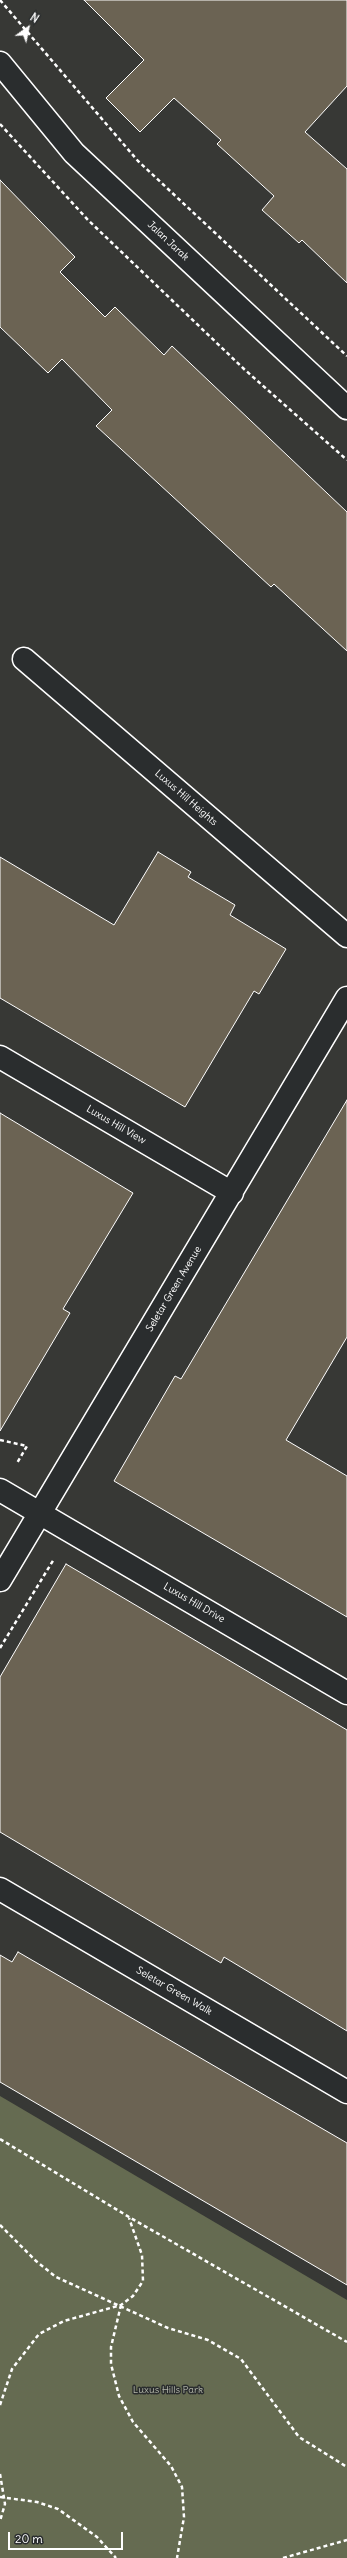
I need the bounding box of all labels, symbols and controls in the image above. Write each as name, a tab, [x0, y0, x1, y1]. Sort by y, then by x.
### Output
north arrow	[8, 8, 48, 48]
text: N	[28, 10, 42, 26]
street label: Jalan Jarak	[145, 219, 191, 263]
street label: Luxus Hill Heights	[152, 768, 220, 828]
street label: Luxus Hill View	[84, 1103, 148, 1147]
street label: Seletar Green Avenue	[144, 1244, 204, 1334]
street label: Luxus Hill Drive	[161, 1581, 227, 1625]
street label: Seletar Green Walk	[134, 1964, 214, 2018]
park label: Luxus Hills Park	[133, 2384, 203, 2396]
scale bar	[10, 2524, 125, 2550]
text: 20 m	[15, 2531, 43, 2546]

